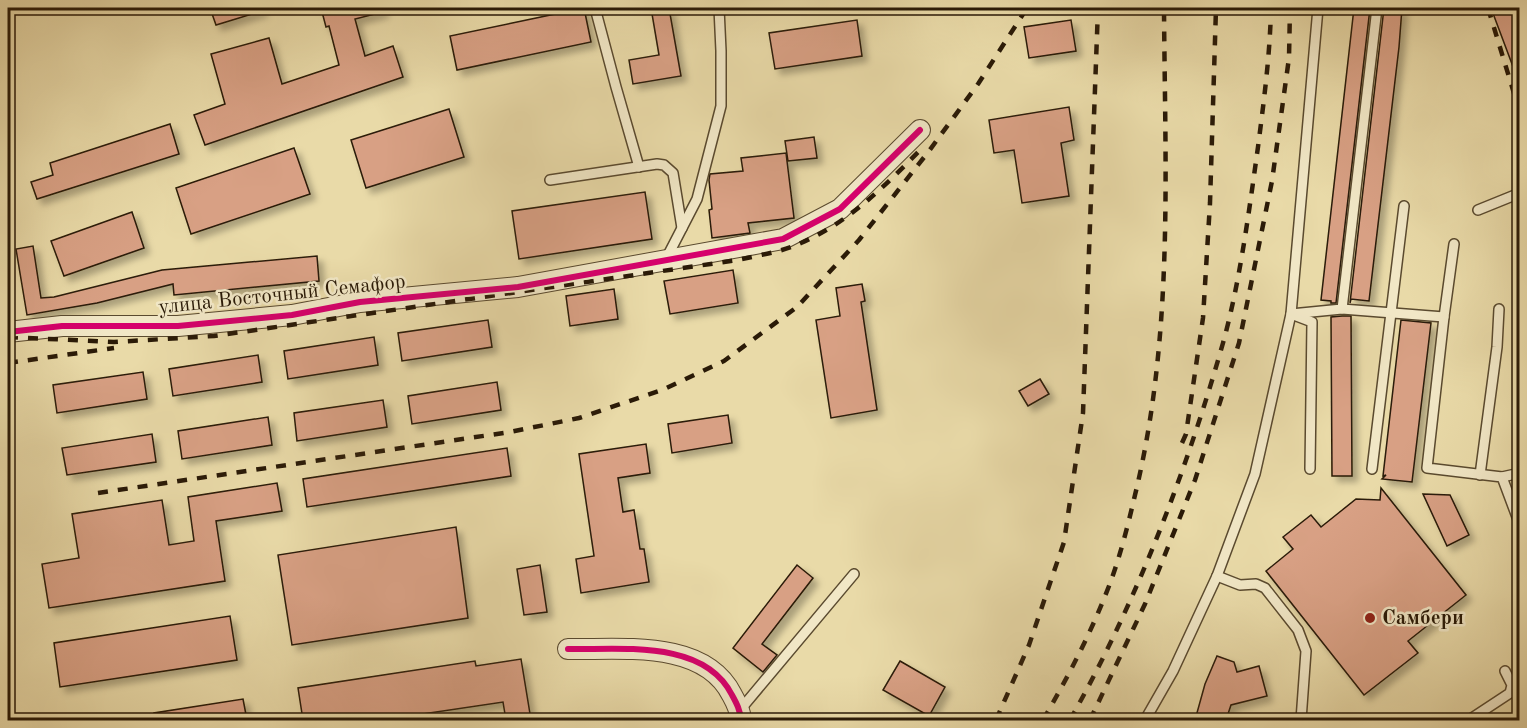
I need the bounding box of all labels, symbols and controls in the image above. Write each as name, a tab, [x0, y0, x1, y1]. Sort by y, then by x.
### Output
street label: улица Восточный Семафор	[157, 272, 407, 318]
place label: Самбери	[1382, 608, 1464, 629]
marker: Самбери	[1363, 611, 1377, 625]

